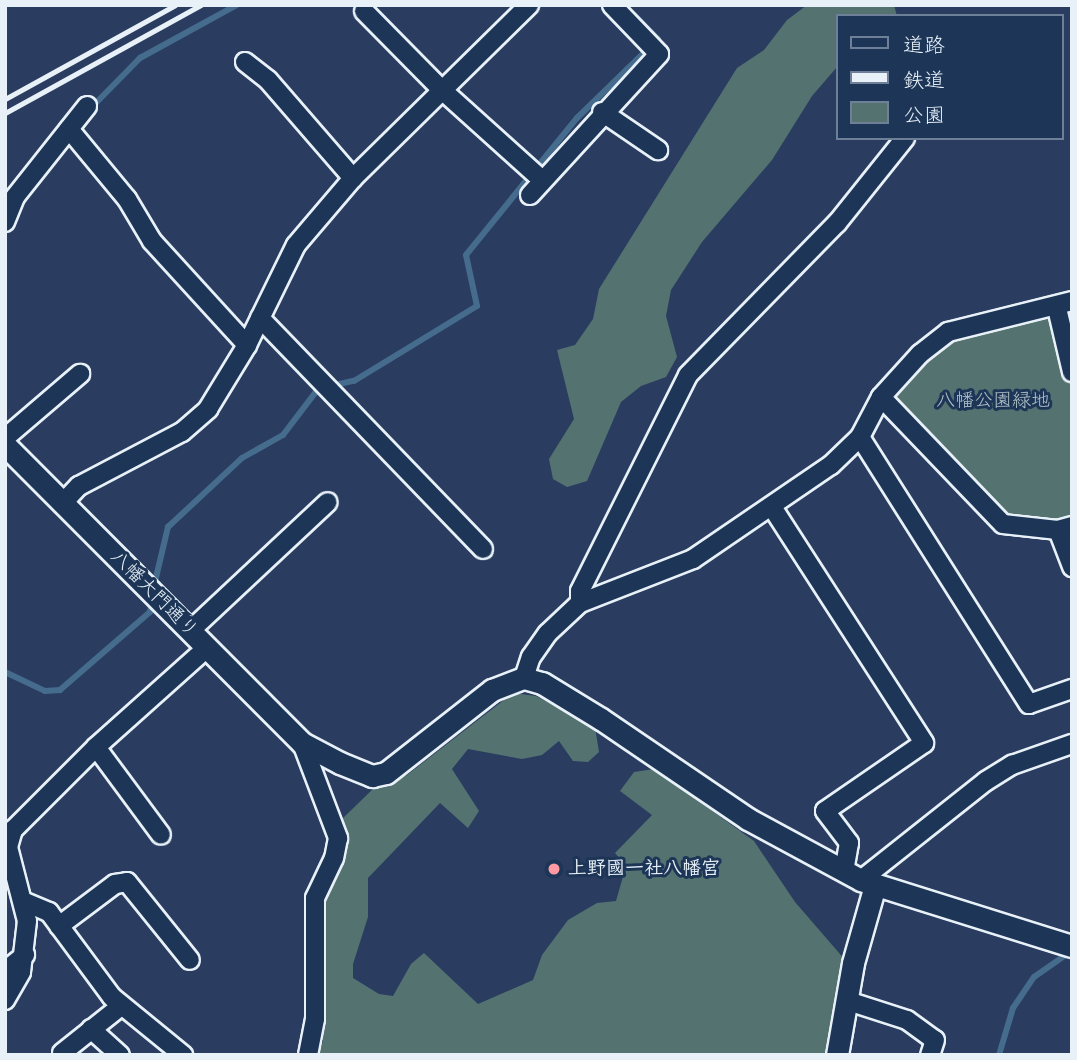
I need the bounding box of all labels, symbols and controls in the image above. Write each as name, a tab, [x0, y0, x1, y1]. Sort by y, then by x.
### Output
legend	[836, 14, 1063, 140]
text: 道路	[903, 33, 945, 58]
text: 鉄道	[903, 68, 945, 93]
text: 公園	[903, 103, 945, 128]
park label: 八幡公園緑地	[936, 390, 1050, 412]
street label: 八幡大門通り	[106, 546, 202, 642]
place label: 上野國一社八幡宮	[568, 858, 720, 880]
marker: 上野國一社八幡宮	[546, 861, 562, 877]

